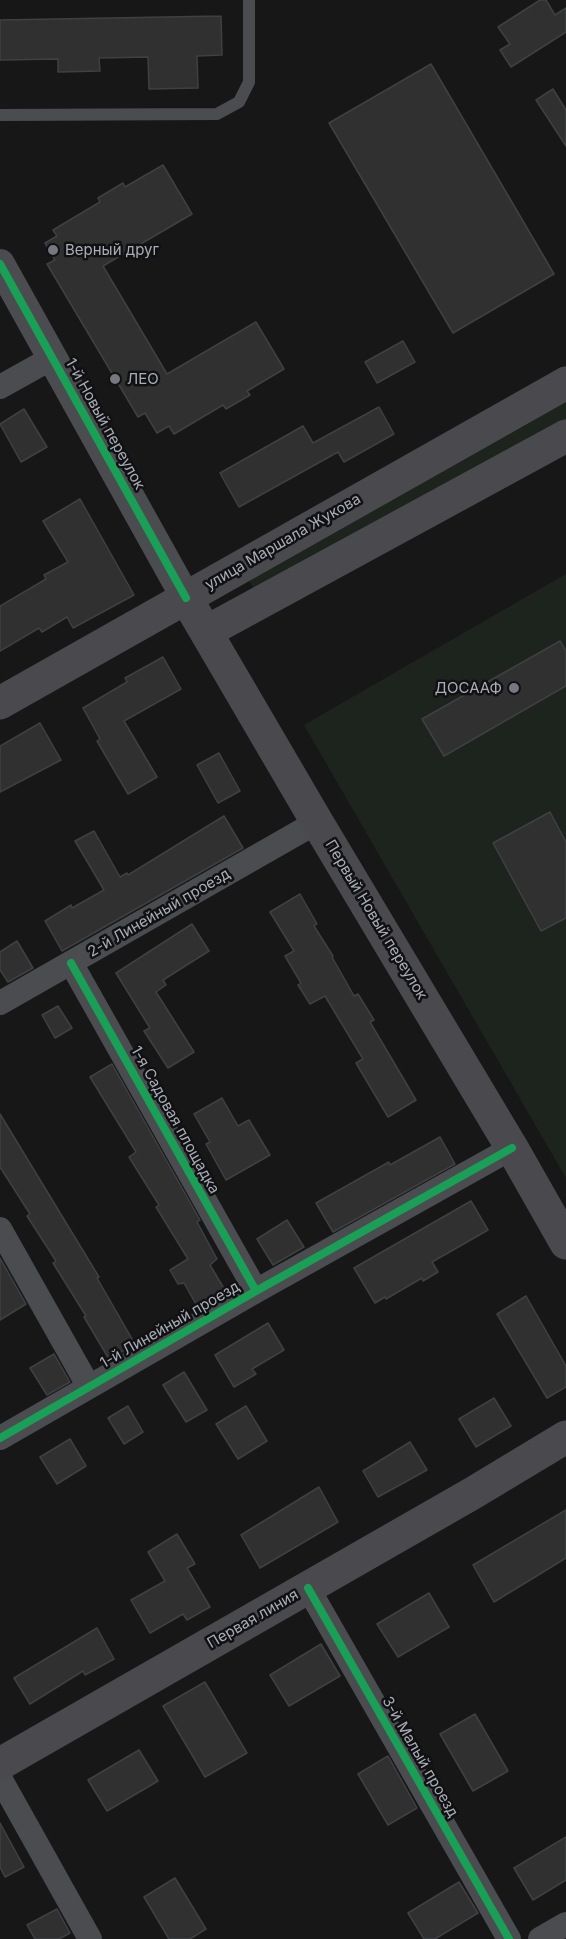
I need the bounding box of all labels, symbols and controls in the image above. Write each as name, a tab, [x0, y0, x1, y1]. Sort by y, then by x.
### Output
place label: Верный друг	[65, 241, 159, 259]
marker: Верный друг	[46, 243, 60, 257]
street label: 1-й Новый переулок	[61, 355, 149, 493]
place label: ЛЕО	[127, 370, 159, 388]
marker: ЛЕО	[108, 372, 122, 386]
street label: улица Маршала Жукова	[202, 490, 364, 594]
place label: ДОСААФ	[435, 679, 502, 697]
marker: ДОСААФ	[507, 681, 521, 695]
street label: Первый Новый переулок	[321, 837, 431, 1003]
street label: 2-й Линейный проезд	[85, 865, 233, 961]
street label: 1-я Садовая площадка	[127, 1043, 223, 1197]
street label: 1-й Линейный проезд	[97, 1278, 243, 1372]
street label: Первая линия	[204, 1586, 302, 1652]
street label: 3-й Малый проезд	[378, 1693, 462, 1821]

